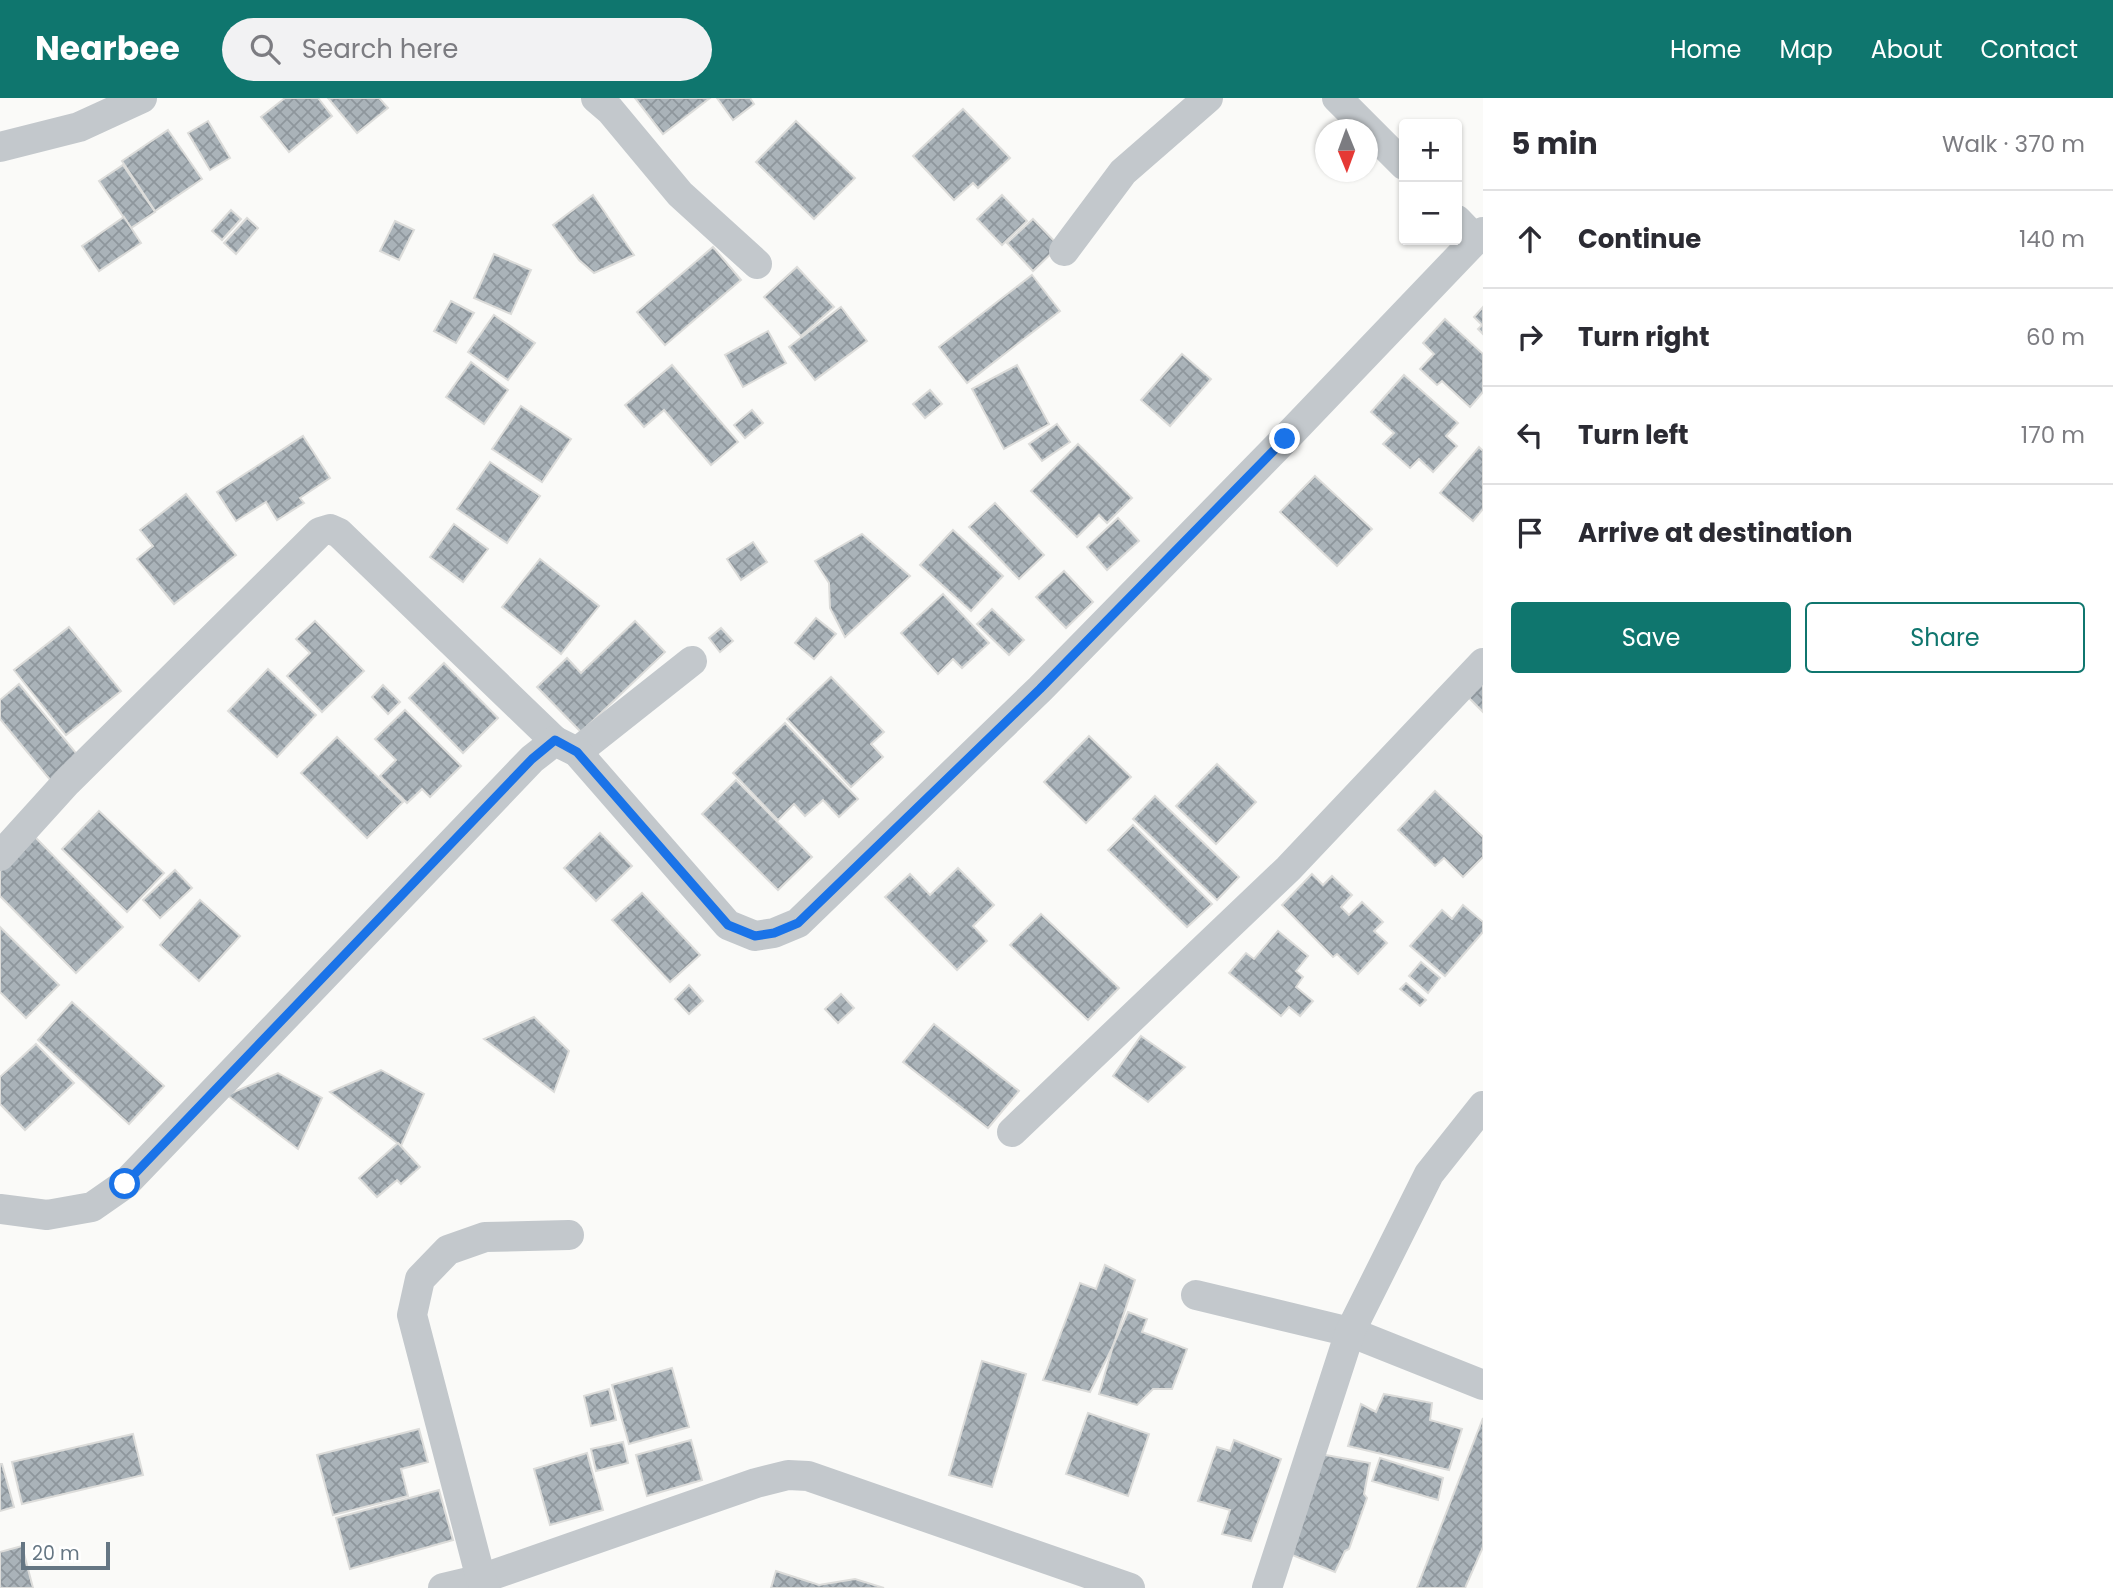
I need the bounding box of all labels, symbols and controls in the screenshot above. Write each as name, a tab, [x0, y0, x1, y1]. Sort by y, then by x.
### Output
search box	[222, 18, 712, 81]
text: Nearbee	[35, 25, 180, 72]
icon: search	[246, 30, 284, 68]
text: Search here	[302, 31, 458, 67]
text: Home	[1670, 33, 1742, 66]
text: Map	[1780, 33, 1833, 66]
text: About	[1871, 33, 1942, 66]
text: Contact	[1980, 33, 2078, 66]
north arrow	[1315, 119, 1378, 182]
map controls	[1399, 119, 1462, 245]
button: +	[1399, 119, 1462, 182]
text: 5 min	[1511, 122, 1598, 165]
text: Walk · 370 m	[1942, 128, 2085, 160]
button: −	[1399, 182, 1462, 245]
icon: ahead	[1511, 220, 1549, 258]
text: Continue	[1578, 221, 1701, 257]
text: 140 m	[2019, 223, 2085, 255]
icon: right	[1511, 318, 1549, 356]
text: Turn right	[1578, 319, 1710, 355]
text: 60 m	[2026, 321, 2085, 353]
icon: left	[1511, 416, 1549, 454]
text: Turn left	[1578, 417, 1689, 453]
text: 170 m	[2021, 419, 2085, 451]
route end	[1269, 423, 1300, 454]
icon: arrive	[1511, 514, 1549, 552]
text: Arrive at destination	[1578, 515, 1853, 551]
button: Save	[1511, 602, 1791, 673]
button: Share	[1805, 602, 2085, 673]
route start	[109, 1168, 140, 1199]
scale bar	[21, 1539, 110, 1571]
text: 20 m	[32, 1540, 80, 1567]

